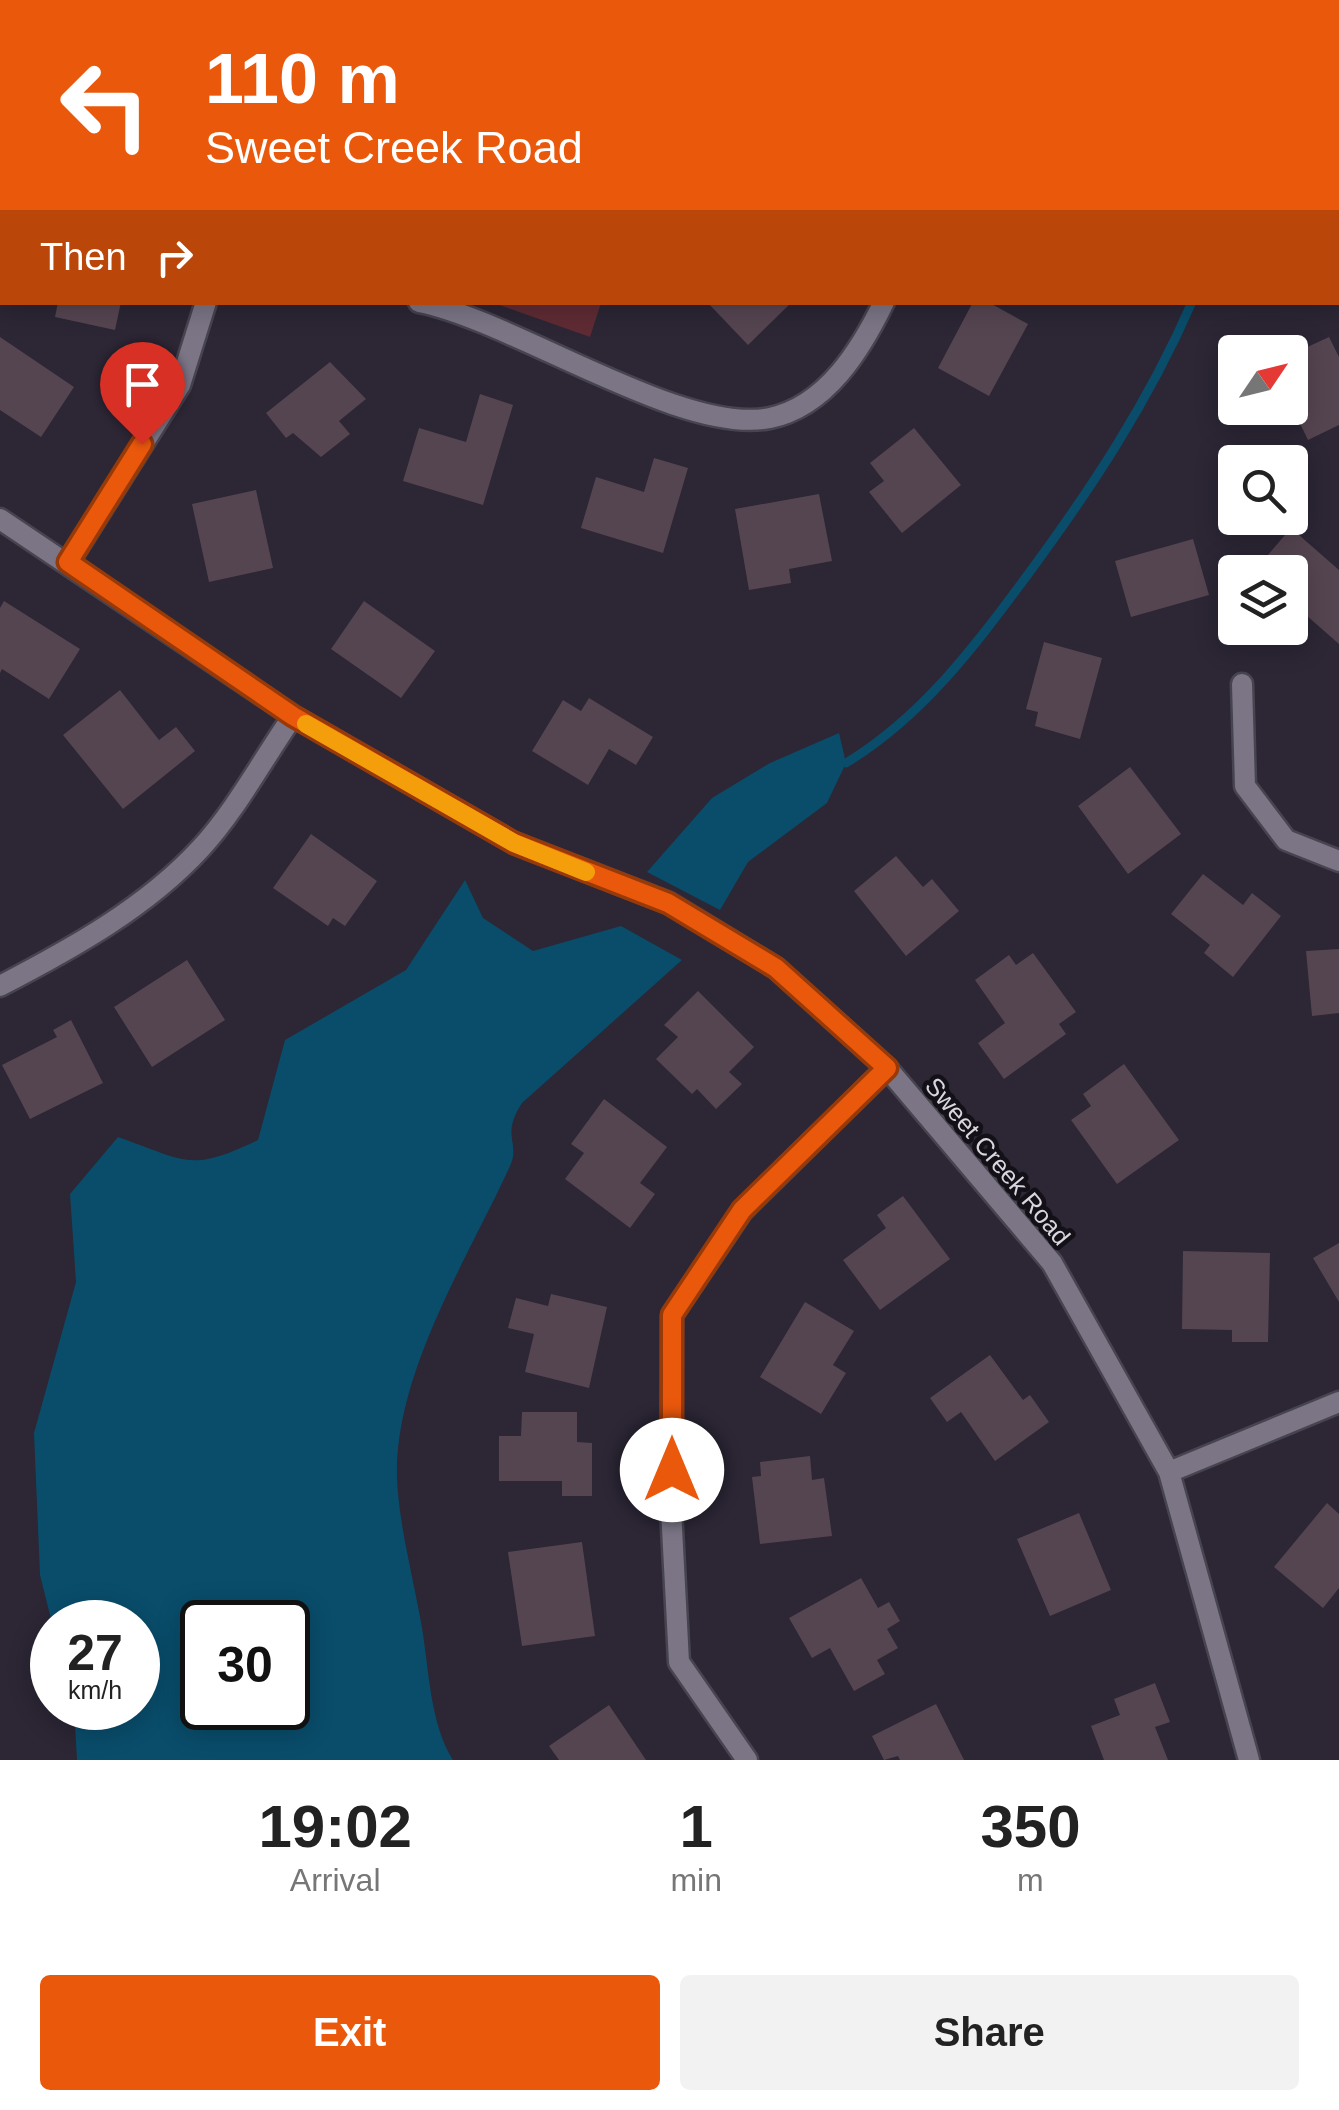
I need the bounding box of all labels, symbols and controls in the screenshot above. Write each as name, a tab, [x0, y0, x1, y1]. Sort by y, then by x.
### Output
icon: left	[40, 40, 170, 170]
text: 110 m	[205, 40, 400, 118]
text: Sweet Creek Road	[205, 122, 583, 173]
icon: right	[147, 230, 202, 285]
text: Then	[40, 236, 127, 278]
north arrow	[1218, 335, 1308, 425]
map controls	[1218, 335, 1308, 645]
pin	[100, 342, 185, 445]
icon: arrive	[115, 357, 170, 412]
button: search	[1218, 445, 1308, 535]
button: layers	[1218, 555, 1308, 645]
street label: Sweet Creek Road	[920, 1072, 1076, 1250]
position arrow	[620, 1418, 724, 1522]
speed limit sign: 30	[180, 1600, 310, 1730]
text: 27	[67, 1625, 123, 1681]
text: km/h	[68, 1676, 122, 1704]
text: 19:02	[258, 1793, 412, 1860]
text: 1	[679, 1793, 713, 1860]
text: 350	[980, 1793, 1081, 1860]
text: Arrival	[290, 1862, 381, 1898]
text: min	[670, 1862, 722, 1898]
text: m	[1017, 1862, 1044, 1898]
button: Exit	[40, 1975, 660, 2090]
button: Share	[680, 1975, 1299, 2090]

